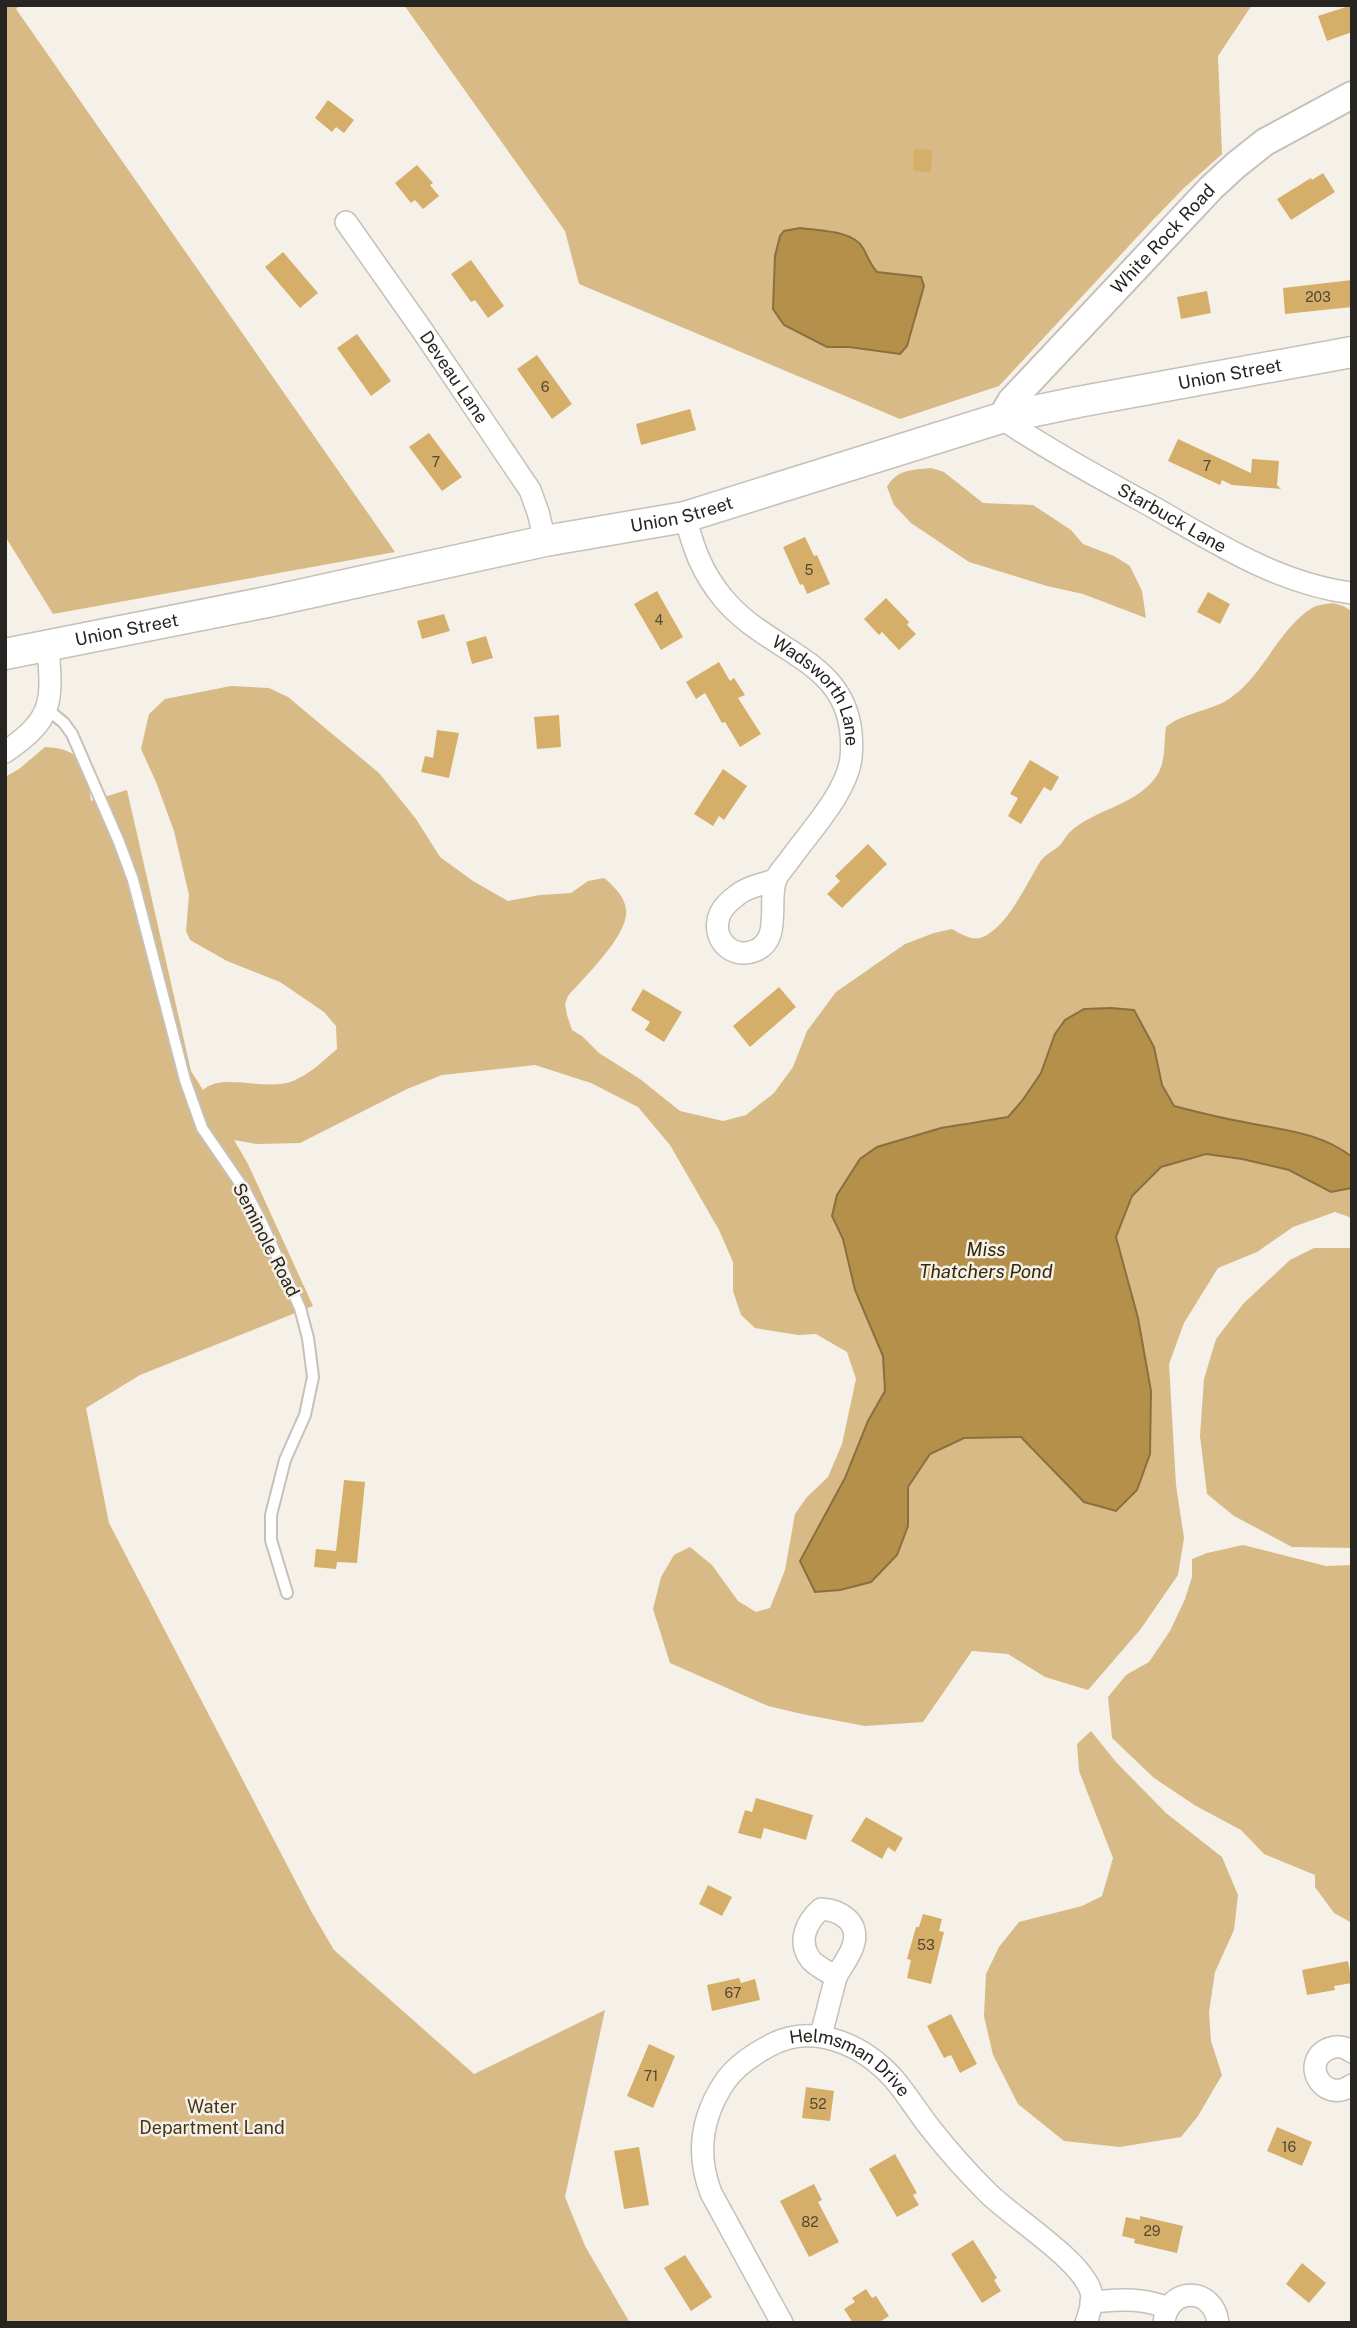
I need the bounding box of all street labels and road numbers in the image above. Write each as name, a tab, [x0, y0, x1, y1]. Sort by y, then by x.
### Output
street label: White Rock Road	[1106, 180, 1219, 298]
street label: Deveau Lane	[416, 327, 493, 427]
street label: Union Street	[1176, 354, 1283, 394]
street label: Starbuck Lane	[1114, 479, 1230, 557]
street label: Union Street	[629, 492, 735, 536]
street label: Union Street	[73, 609, 180, 650]
street label: Wadsworth Lane	[768, 631, 863, 746]
street label: Seminole Road	[229, 1179, 304, 1300]
street label: Helmsman Drive	[788, 2025, 915, 2100]

